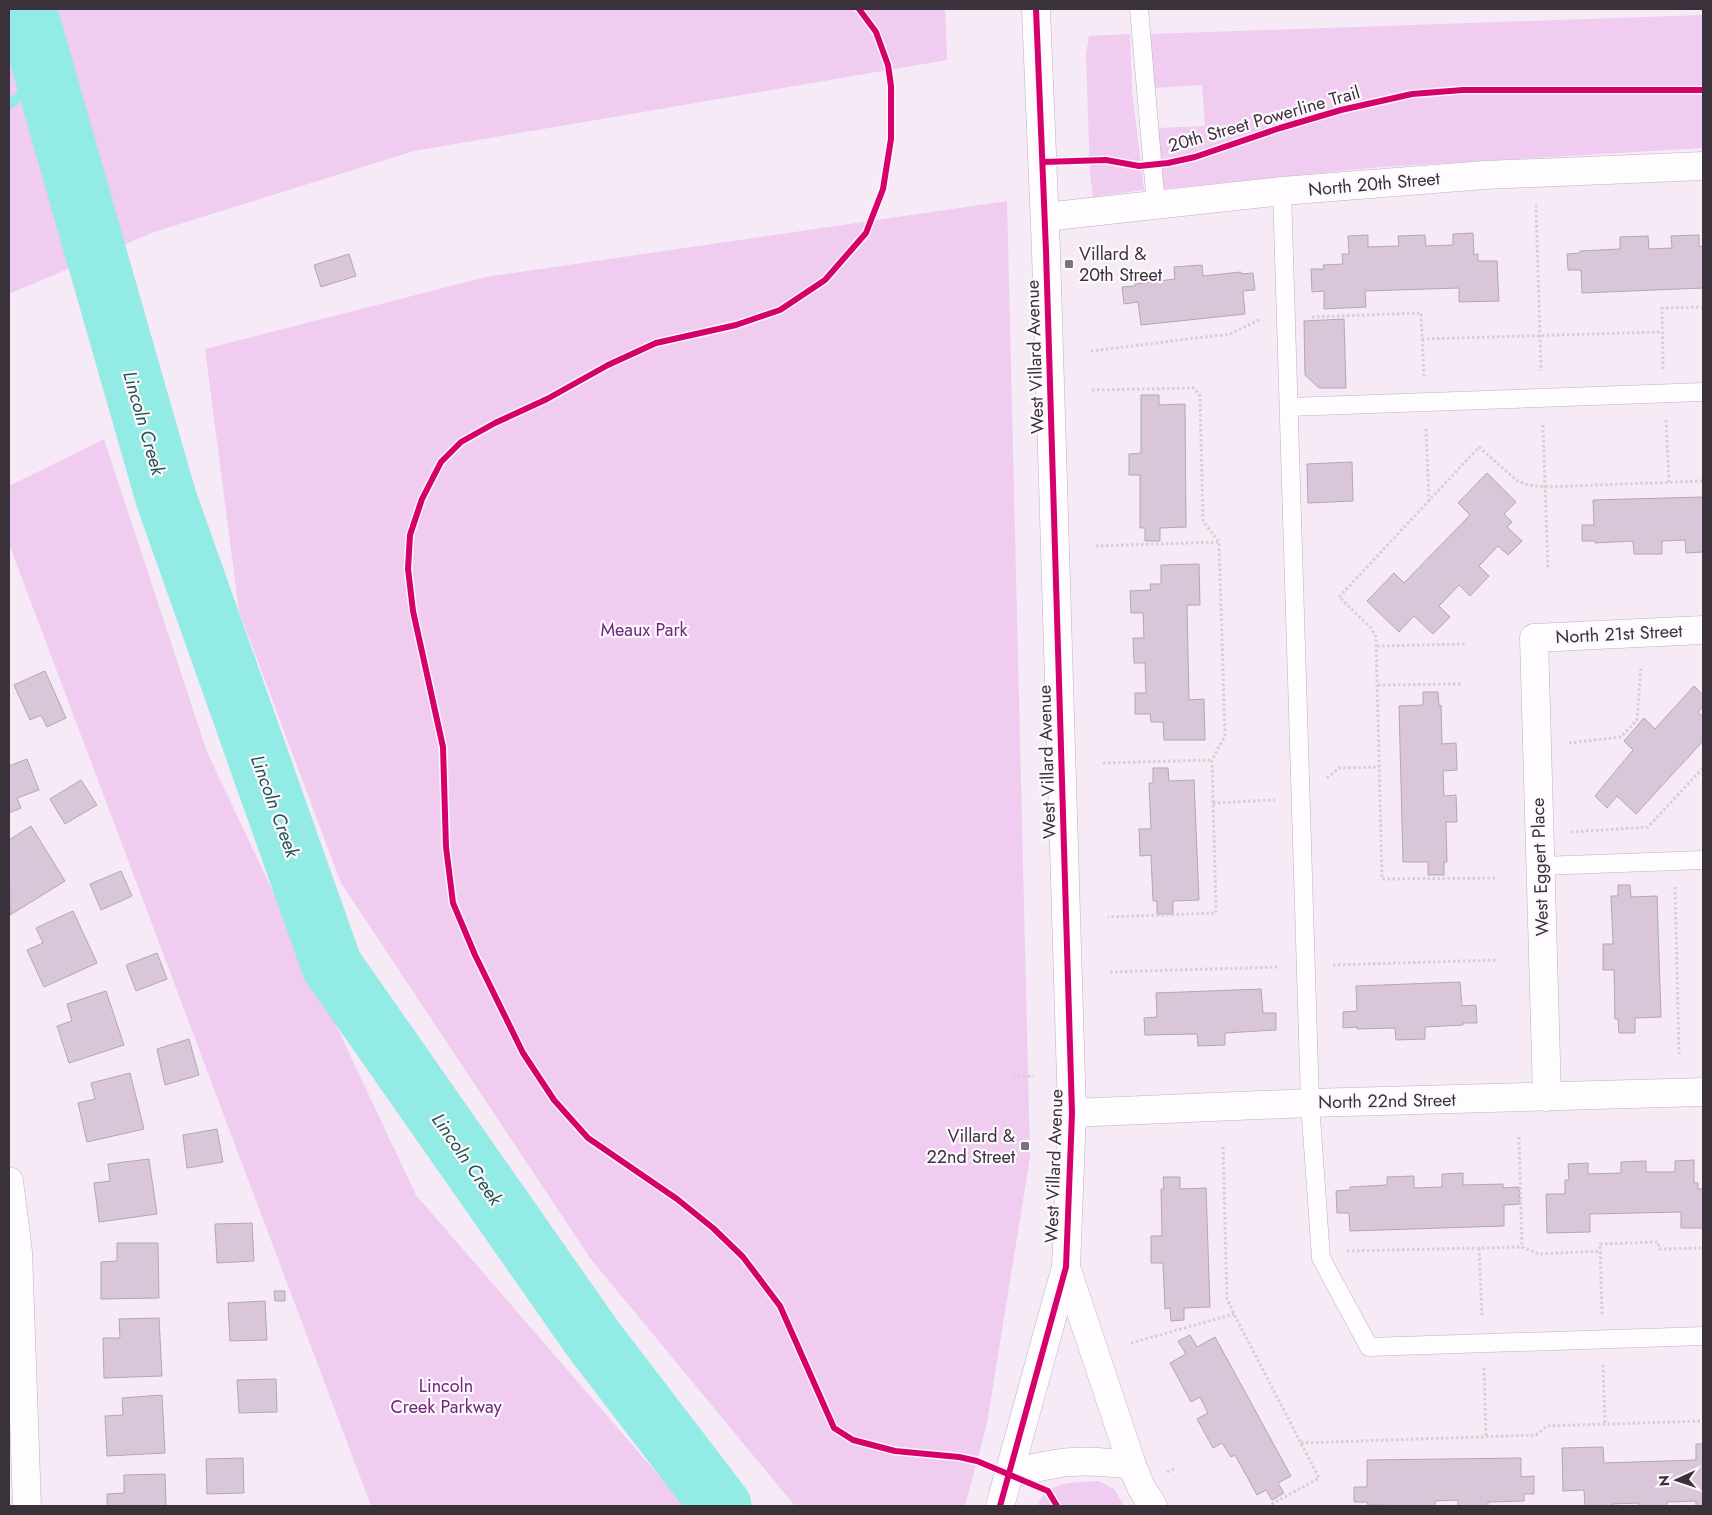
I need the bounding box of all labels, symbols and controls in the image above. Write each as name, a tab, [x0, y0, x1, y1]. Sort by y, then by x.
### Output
street label: 20th Street Powerline Trail	[1165, 79, 1363, 159]
street label: North 20th Street	[1307, 165, 1442, 203]
place label: Villard & 20th Street	[1079, 241, 1163, 288]
marker: Villard & 20th Street	[1063, 258, 1075, 270]
street label: West Villard Avenue	[1019, 280, 1051, 434]
water label: Lincoln Creek	[116, 368, 172, 479]
park label: Meaux Park	[601, 617, 688, 643]
street label: North 21st Street	[1555, 618, 1684, 650]
street label: West Villard Avenue	[1031, 685, 1063, 839]
water label: Lincoln Creek	[244, 751, 306, 862]
street label: West Eggert Place	[1525, 797, 1555, 937]
street label: North 22nd Street	[1318, 1087, 1457, 1115]
street label: West Villard Avenue	[1038, 1089, 1070, 1243]
water label: Lincoln Creek	[425, 1107, 509, 1211]
place label: Villard & 22nd Street	[926, 1123, 1016, 1170]
marker: Villard & 22nd Street	[1019, 1140, 1031, 1152]
park label: Lincoln Creek Parkway	[390, 1373, 502, 1420]
north arrow	[1652, 1455, 1702, 1505]
text: N	[1654, 1475, 1674, 1487]

